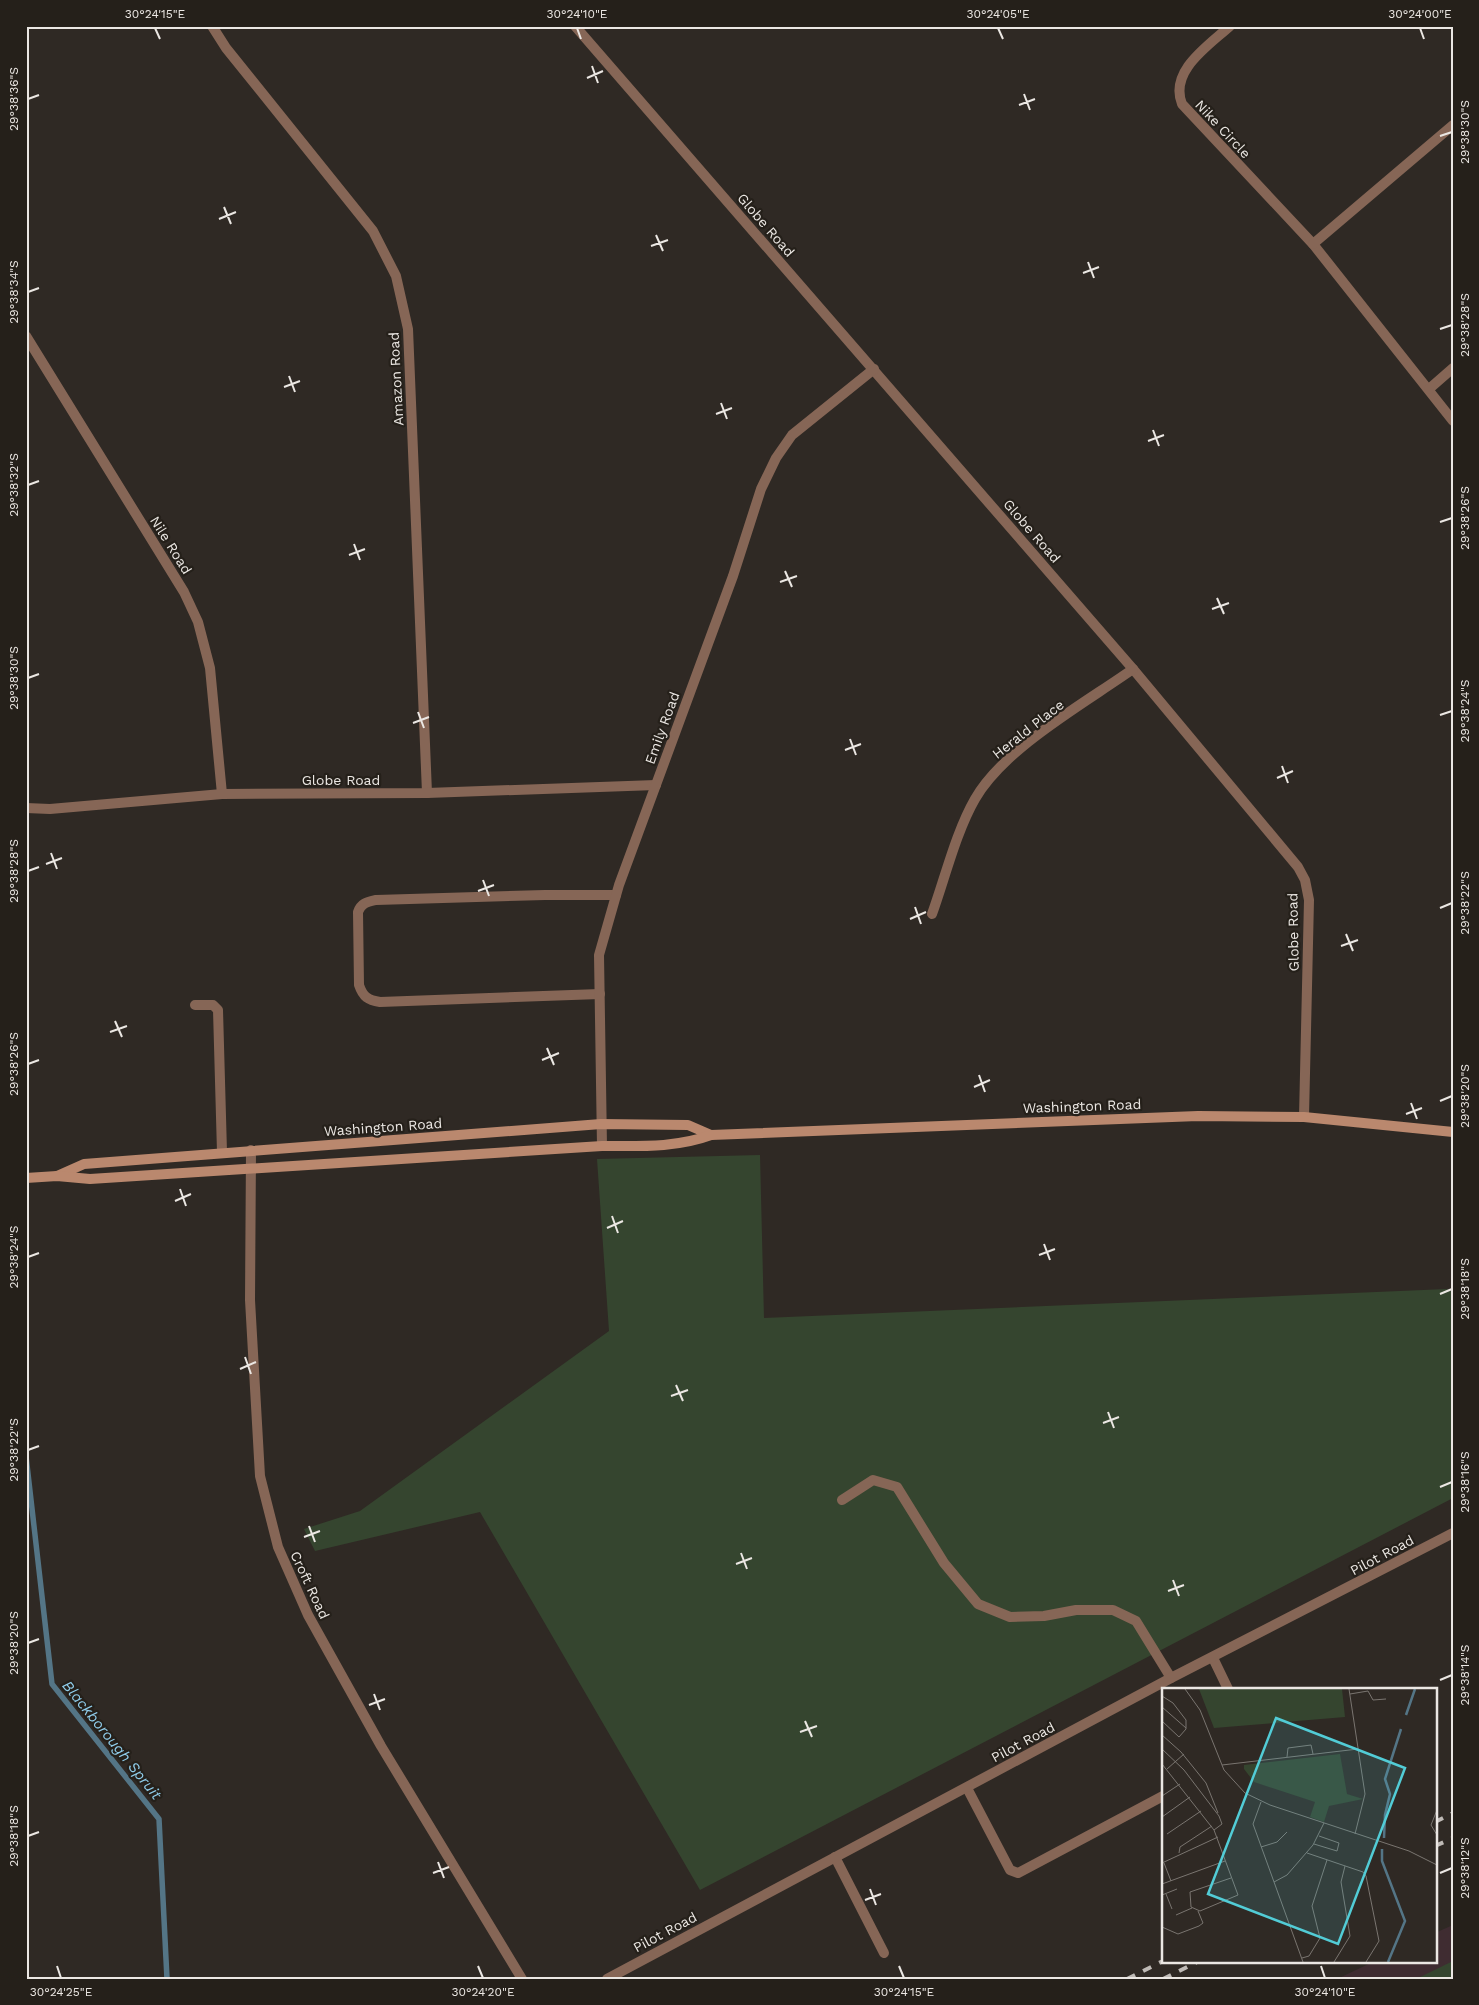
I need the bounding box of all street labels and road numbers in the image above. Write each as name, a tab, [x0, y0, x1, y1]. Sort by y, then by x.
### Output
street label: Nike Circle	[1192, 97, 1254, 161]
street label: Globe Road	[734, 190, 798, 260]
street label: Amazon Road	[386, 332, 406, 426]
street label: Globe Road	[1000, 496, 1064, 566]
street label: Nile Road	[147, 513, 195, 577]
street label: Emily Road	[642, 690, 682, 766]
street label: Herald Place	[989, 696, 1067, 762]
street label: Globe Road	[302, 772, 380, 788]
street label: Globe Road	[1284, 893, 1302, 971]
street label: Washington Road	[1022, 1096, 1142, 1116]
street label: Washington Road	[323, 1115, 443, 1139]
street label: Pilot Road	[1347, 1532, 1417, 1578]
street label: Croft Road	[287, 1549, 333, 1621]
street label: Pilot Road	[988, 1719, 1058, 1765]
street label: Pilot Road	[630, 1909, 700, 1955]

